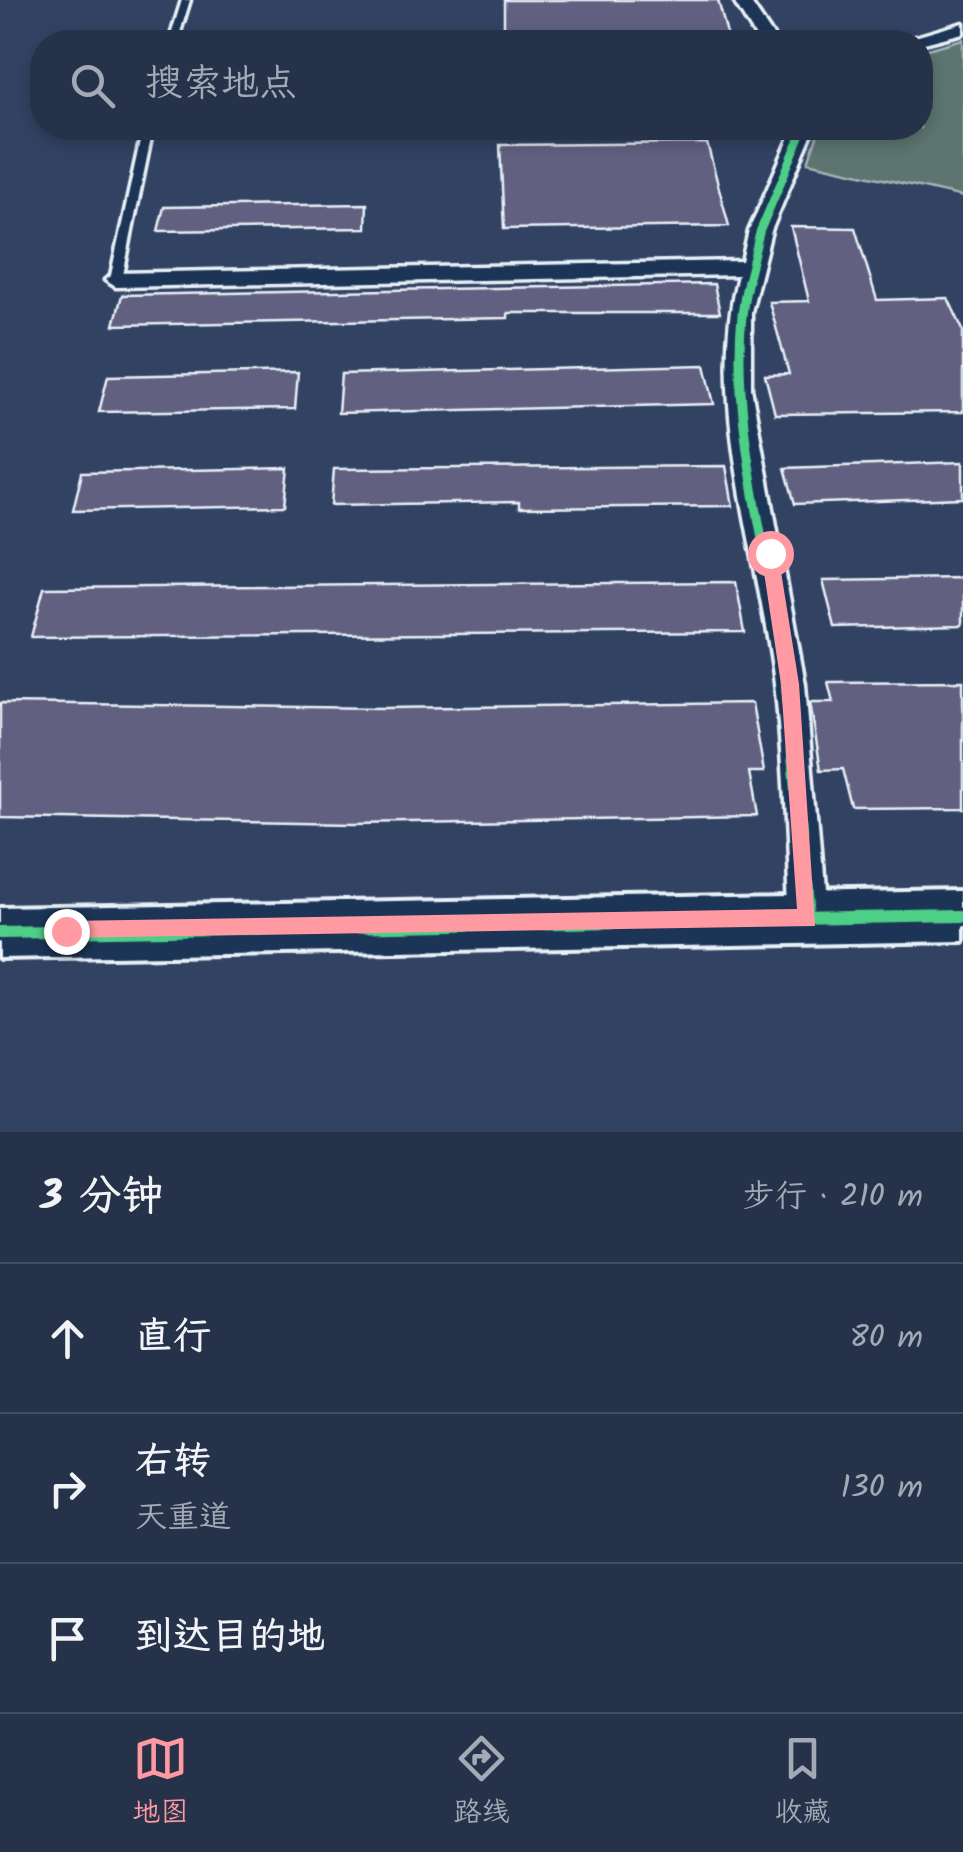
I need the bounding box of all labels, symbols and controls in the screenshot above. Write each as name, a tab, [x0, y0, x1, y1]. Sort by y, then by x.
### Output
search box	[30, 30, 933, 140]
text: 搜索地点	[145, 55, 297, 115]
icon: search	[65, 58, 120, 113]
route start	[748, 531, 794, 577]
route end	[44, 909, 90, 955]
text: 3 分钟	[40, 1164, 163, 1231]
text: 步行 · 210 m	[743, 1172, 923, 1223]
text: 直行	[135, 1308, 211, 1368]
icon: ahead	[40, 1311, 95, 1366]
text: 80 m	[849, 1313, 923, 1364]
text: 右转	[135, 1433, 211, 1493]
icon: right	[40, 1461, 95, 1516]
text: 130 m	[840, 1463, 923, 1514]
text: 天重道	[135, 1493, 231, 1544]
text: 到达目的地	[135, 1608, 325, 1668]
icon: arrive	[40, 1611, 95, 1666]
tab: 地图	[132, 1731, 189, 1836]
tab: 路线	[453, 1731, 510, 1836]
tab: 收藏	[774, 1731, 831, 1836]

